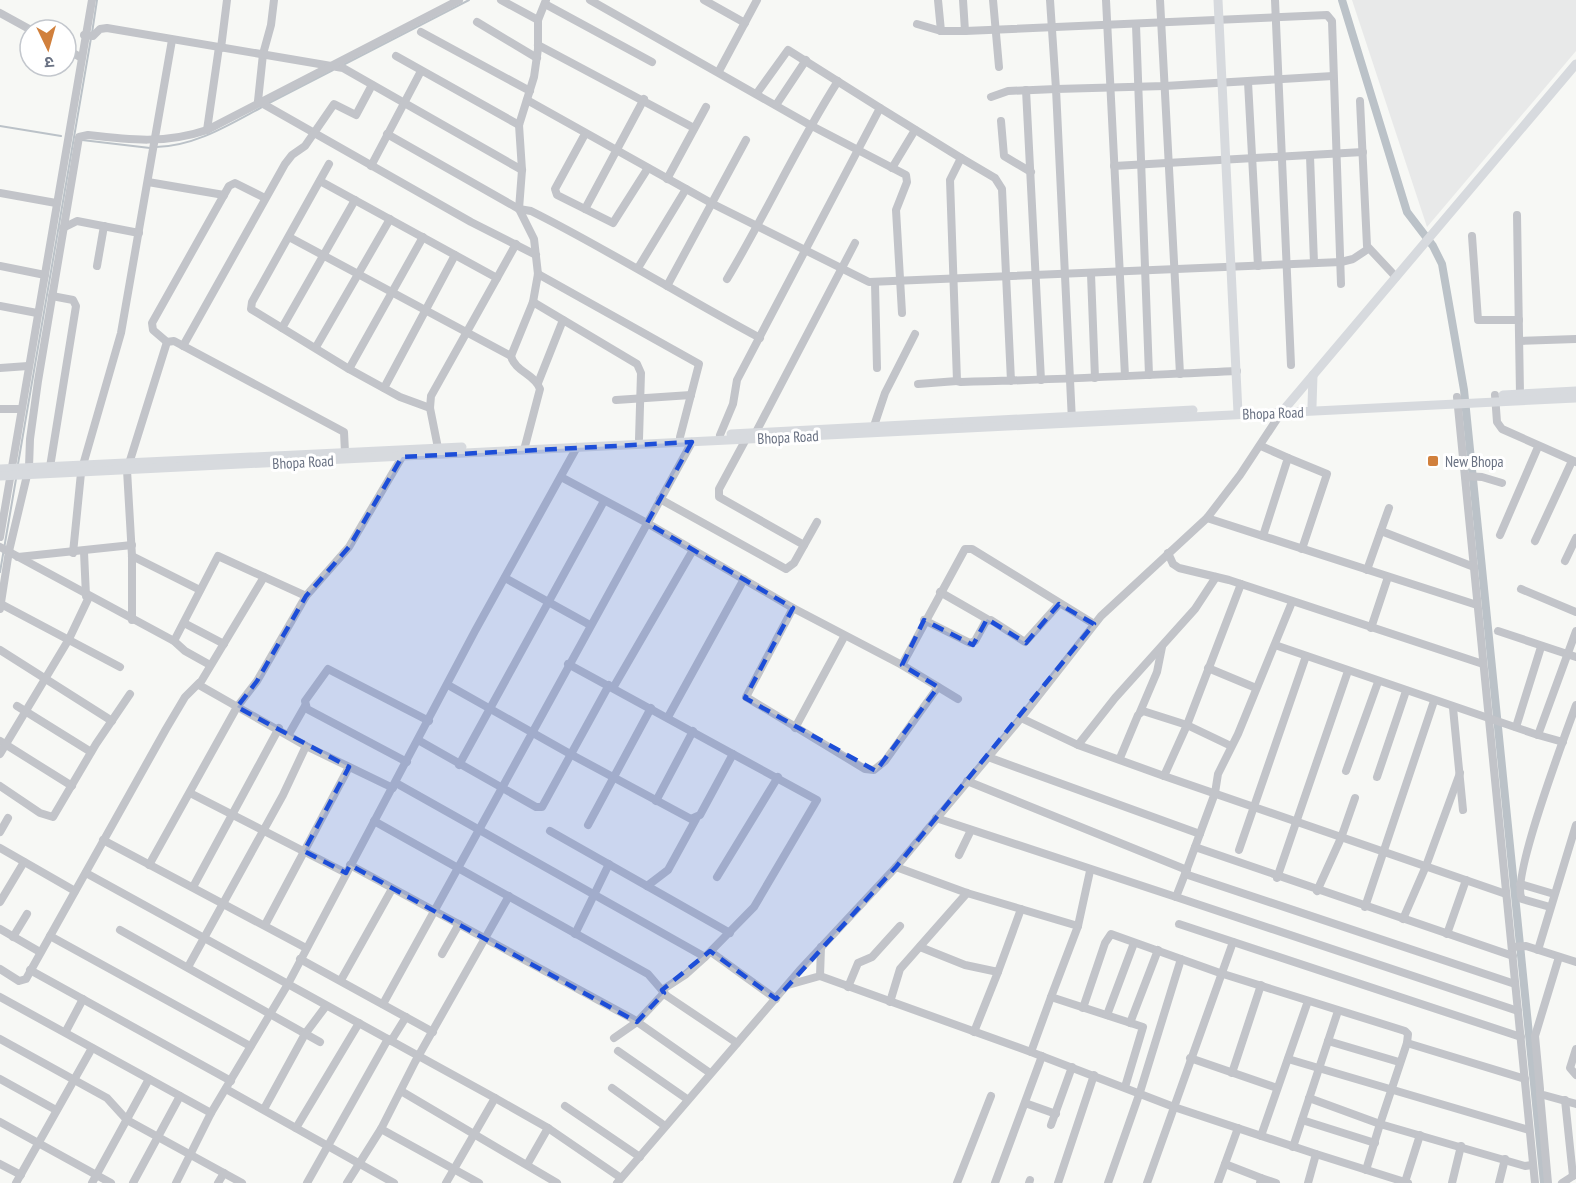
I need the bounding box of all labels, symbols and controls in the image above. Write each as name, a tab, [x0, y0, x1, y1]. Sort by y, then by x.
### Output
north arrow	[18, 18, 78, 78]
text: उ	[43, 53, 55, 73]
street label: Bhopa Road	[1242, 402, 1304, 424]
street label: Bhopa Road	[757, 426, 819, 448]
street label: Bhopa Road	[272, 451, 334, 473]
place label: New Bhopa	[1445, 452, 1504, 471]
marker: New Bhopa	[1426, 454, 1440, 468]

